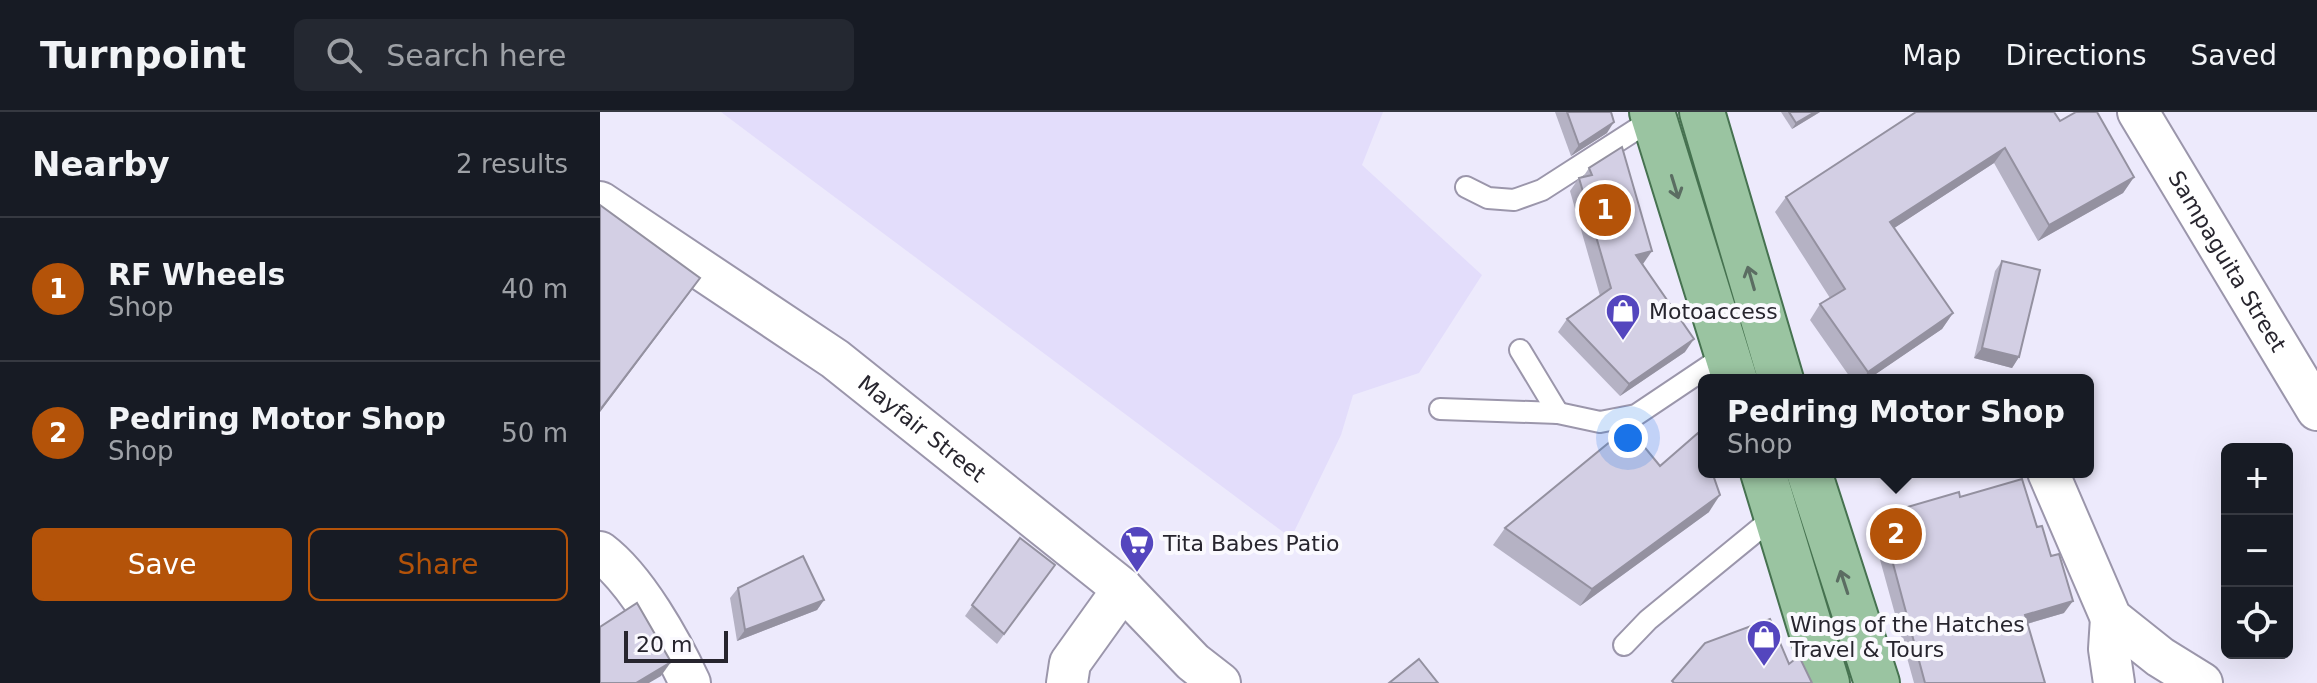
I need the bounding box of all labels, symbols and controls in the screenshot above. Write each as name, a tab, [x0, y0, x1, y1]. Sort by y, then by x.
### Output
search box	[294, 19, 854, 91]
text: Turnpoint	[40, 33, 246, 77]
icon: search	[322, 33, 366, 77]
text: Search here	[386, 38, 566, 73]
text: Map	[1902, 39, 1961, 72]
text: Directions	[2005, 39, 2146, 72]
text: Saved	[2190, 39, 2277, 72]
text: Nearby	[32, 144, 170, 184]
text: 2 results	[456, 149, 568, 179]
street label: Sampaguita Street	[2163, 167, 2291, 357]
one-way arrow	[1668, 173, 1683, 199]
pin: 1	[1579, 180, 1631, 240]
text: RF Wheels	[108, 257, 285, 292]
one-way arrow	[1743, 266, 1758, 292]
text: 1	[49, 274, 67, 304]
text: 40 m	[501, 274, 568, 304]
text: Shop	[108, 292, 173, 322]
shop icon: Motoaccess	[1604, 292, 1642, 342]
place label: Motoaccess	[1649, 299, 1778, 324]
street label: Mayfair Street	[853, 371, 991, 488]
popup	[1698, 374, 2094, 478]
text: Pedring Motor Shop	[1727, 394, 2065, 429]
text: Pedring Motor Shop	[108, 401, 446, 436]
text: 2	[49, 418, 67, 448]
text: 50 m	[501, 418, 568, 448]
your location	[1608, 418, 1648, 458]
text: Shop	[1727, 429, 1792, 459]
text: Shop	[108, 436, 173, 466]
map controls	[2221, 443, 2293, 659]
button: +	[2221, 443, 2293, 515]
pin: 2	[1870, 504, 1922, 564]
button: −	[2221, 515, 2293, 587]
supermarket icon: Tita Babes Patio	[1118, 524, 1156, 574]
button: Save	[32, 528, 292, 601]
button: Share	[308, 528, 568, 601]
place label: Tita Babes Patio	[1162, 531, 1339, 556]
one-way arrow	[1836, 570, 1850, 595]
button: locate	[2221, 587, 2293, 659]
place label: Wings of the Hatches Travel & Tours	[1789, 612, 2025, 662]
shop icon: Wings of the Hatches Travel & Tours	[1745, 618, 1783, 668]
scale bar	[624, 627, 728, 663]
text: 20 m	[636, 632, 692, 657]

